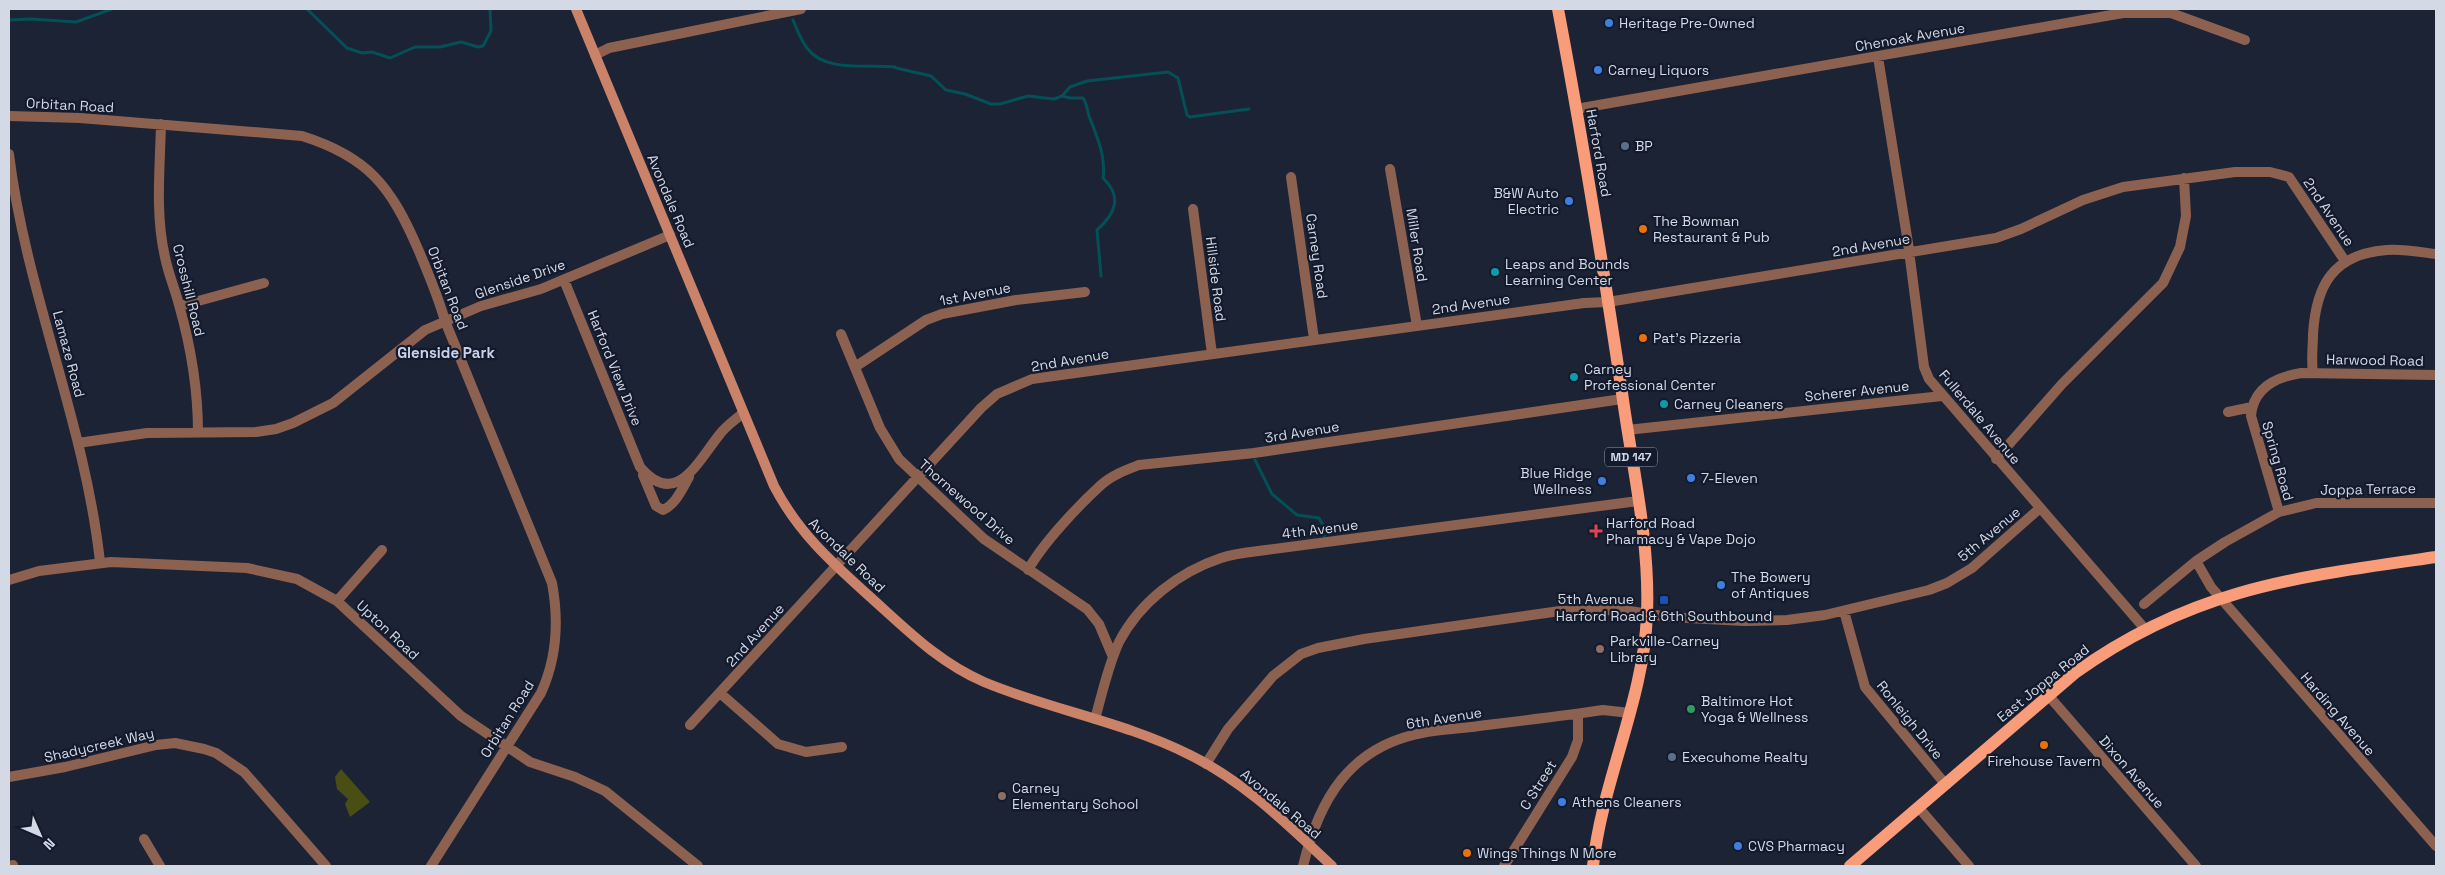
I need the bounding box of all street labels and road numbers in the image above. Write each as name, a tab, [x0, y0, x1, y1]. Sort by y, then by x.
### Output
street label: Chenoak Avenue	[1854, 18, 1966, 56]
street label: Orbitan Road	[26, 94, 114, 116]
street label: Harford Road	[1582, 108, 1616, 198]
street label: Avondale Road	[643, 152, 699, 250]
street label: 2nd Avenue	[2299, 174, 2359, 250]
street label: Miller Road	[1402, 207, 1432, 283]
street label: Carney Road	[1302, 212, 1332, 300]
street label: 2nd Avenue	[1831, 229, 1911, 261]
street label: Hillside Road	[1202, 235, 1230, 323]
street label: Crosshill Road	[169, 242, 209, 338]
street label: Orbitan Road	[424, 244, 472, 332]
street label: Glenside Drive	[472, 255, 568, 303]
street label: 1st Avenue	[938, 278, 1012, 310]
street label: 2nd Avenue	[1431, 290, 1511, 318]
street label: Harford View Drive	[584, 308, 646, 428]
street label: Lamaze Road	[49, 309, 89, 399]
street label: 2nd Avenue	[1030, 344, 1110, 376]
street label: Harwood Road	[2326, 350, 2424, 370]
street label: Fullerdale Avenue	[1935, 366, 2025, 468]
street label: Scherer Avenue	[1804, 377, 1910, 405]
street label: 3rd Avenue	[1263, 417, 1341, 447]
street label: Spring Road	[2258, 419, 2298, 503]
road number: MD 147	[1605, 448, 1657, 467]
street label: Thornewood Drive	[915, 455, 1019, 549]
street label: Joppa Terrace	[2320, 479, 2416, 499]
street label: 5th Avenue	[1954, 503, 2024, 565]
street label: Avondale Road	[805, 514, 889, 596]
street label: 4th Avenue	[1281, 515, 1359, 543]
street label: 5th Avenue	[1558, 590, 1634, 608]
street label: Upton Road	[353, 596, 423, 664]
street label: 2nd Avenue	[722, 600, 788, 670]
street label: East Joppa Road	[1993, 640, 2093, 726]
street label: Harding Avenue	[2297, 668, 2379, 760]
street label: Orbitan Road	[476, 677, 538, 761]
street label: Ronleigh Drive	[1873, 677, 1947, 763]
street label: 6th Avenue	[1405, 703, 1483, 733]
street label: Shadycreek Way	[42, 724, 156, 766]
street label: Dixon Avenue	[2095, 732, 2169, 812]
street label: C Street	[1516, 757, 1560, 813]
street label: Avondale Road	[1237, 765, 1325, 843]

